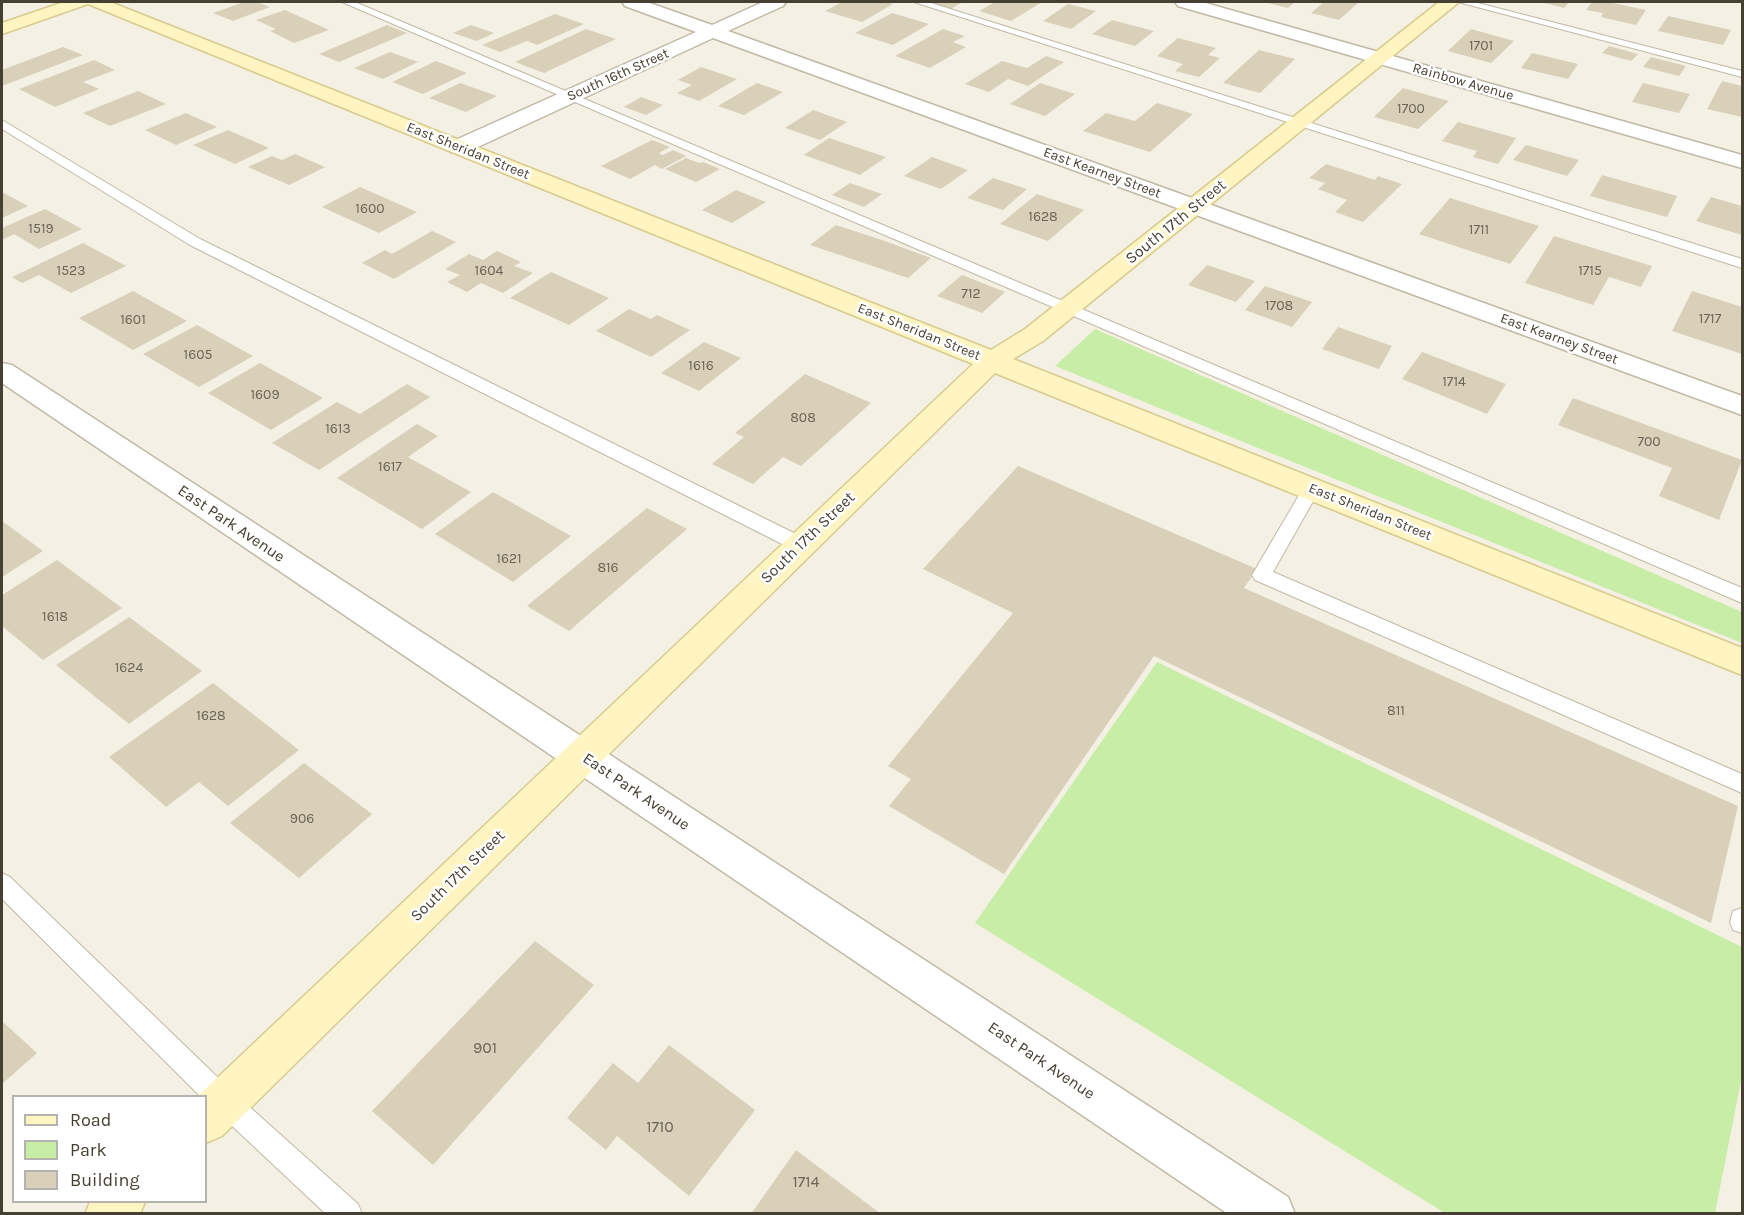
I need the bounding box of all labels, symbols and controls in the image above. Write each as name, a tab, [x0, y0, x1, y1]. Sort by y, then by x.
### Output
house number: 1701	[1469, 38, 1493, 54]
street label: South 16th Street	[564, 45, 672, 105]
street label: Rainbow Avenue	[1411, 60, 1515, 104]
house number: 1700	[1397, 101, 1425, 117]
street label: East Sheridan Street	[404, 119, 532, 183]
street label: East Kearney Street	[1041, 144, 1163, 202]
street label: South 17th Street	[1122, 176, 1230, 268]
house number: 1600	[355, 201, 385, 217]
house number: 1628	[1028, 209, 1058, 225]
house number: 1519	[28, 221, 54, 237]
house number: 1711	[1469, 222, 1489, 238]
house number: 1523	[57, 263, 85, 279]
house number: 1604	[475, 263, 503, 279]
house number: 1715	[1578, 263, 1602, 279]
house number: 712	[961, 286, 981, 302]
house number: 1708	[1265, 298, 1293, 314]
street label: East Sheridan Street	[855, 300, 983, 364]
street label: East Kearney Street	[1498, 310, 1620, 368]
house number: 1717	[1699, 311, 1721, 327]
house number: 1601	[120, 312, 146, 328]
house number: 1605	[184, 347, 212, 363]
house number: 1616	[688, 358, 714, 374]
house number: 1714	[1442, 374, 1466, 390]
house number: 1609	[250, 387, 280, 403]
house number: 808	[790, 410, 816, 426]
house number: 1613	[325, 421, 351, 437]
house number: 700	[1637, 434, 1661, 450]
house number: 1617	[378, 459, 402, 475]
street label: East Sheridan Street	[1306, 480, 1434, 544]
street label: East Park Avenue	[174, 481, 288, 567]
street label: South 17th Street	[757, 488, 859, 588]
house number: 1621	[496, 551, 522, 567]
house number: 816	[597, 560, 619, 576]
house number: 1618	[42, 609, 68, 625]
house number: 1624	[115, 660, 143, 676]
house number: 811	[1387, 703, 1405, 719]
house number: 1628	[196, 708, 226, 724]
street label: East Park Avenue	[579, 749, 693, 835]
house number: 906	[290, 811, 314, 827]
street label: South 17th Street	[407, 826, 509, 926]
street label: East Park Avenue	[984, 1018, 1098, 1104]
house number: 901	[473, 1038, 497, 1058]
legend	[12, 1095, 207, 1203]
text: Road	[70, 1109, 111, 1131]
house number: 1710	[646, 1117, 674, 1137]
text: Park	[70, 1139, 107, 1161]
text: Building	[70, 1169, 140, 1191]
house number: 1714	[792, 1172, 820, 1192]

